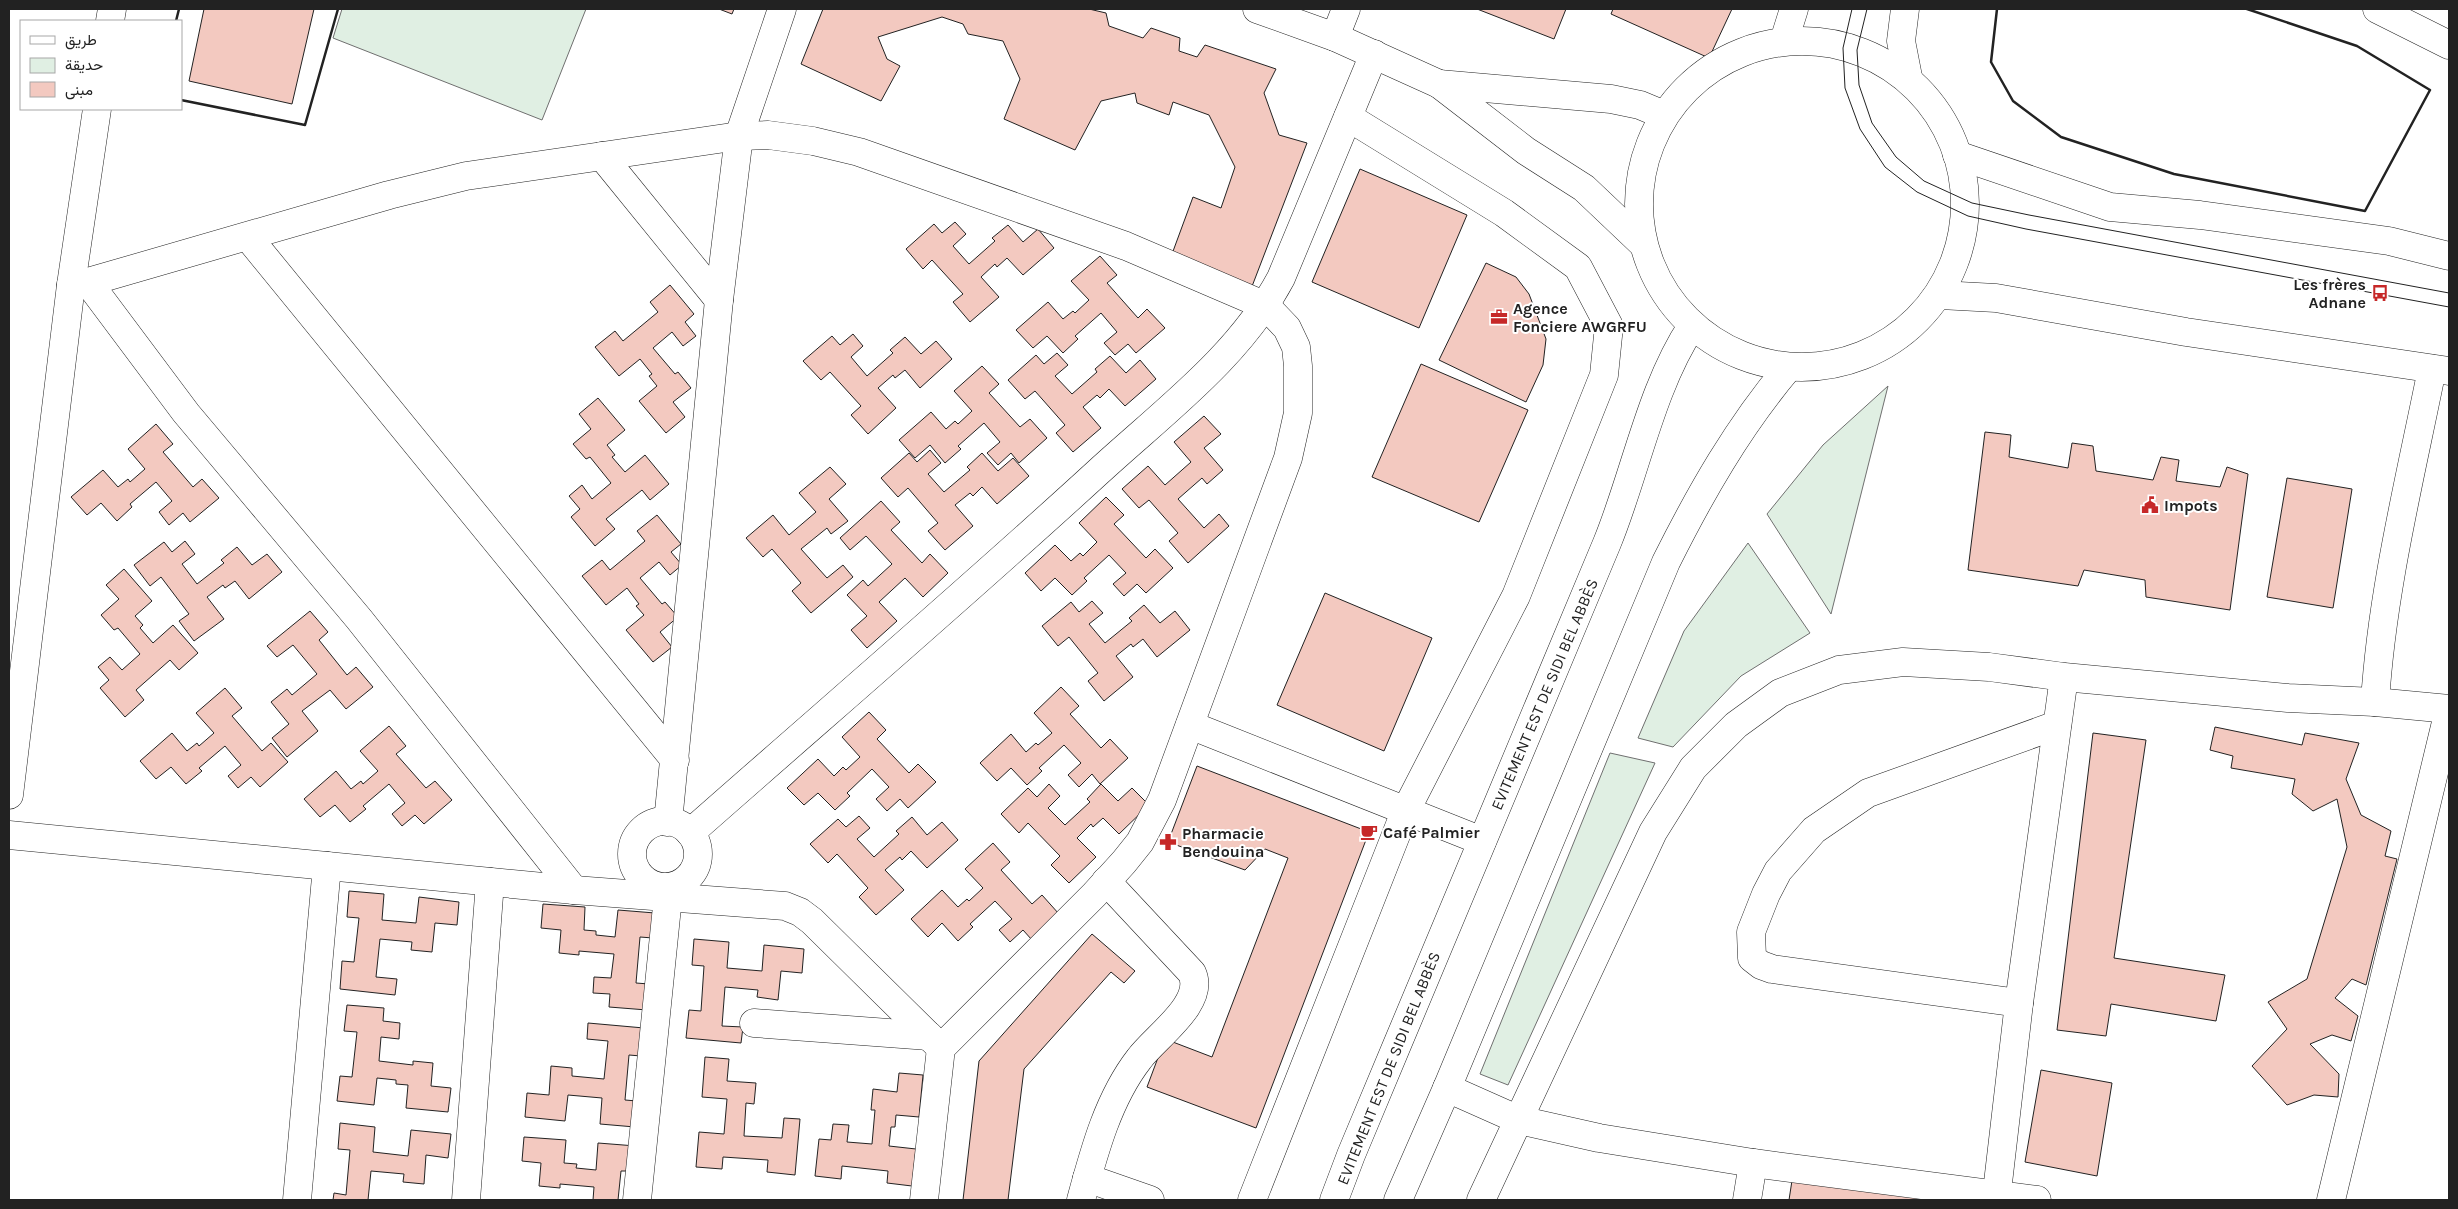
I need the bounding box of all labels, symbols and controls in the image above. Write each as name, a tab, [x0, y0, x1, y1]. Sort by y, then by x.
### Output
legend	[20, 20, 182, 110]
text: طريق	[65, 31, 97, 50]
text: حديقة	[65, 56, 103, 74]
text: مبنى	[65, 81, 93, 100]
place label: Les frères Adnane	[2293, 275, 2366, 312]
bus stop icon: Les frères Adnane	[2370, 283, 2390, 303]
place label: Agence Fonciere AWGRFU	[1513, 299, 1647, 336]
office icon: Agence Fonciere AWGRFU	[1489, 307, 1509, 327]
public building icon: Impots	[2140, 495, 2160, 515]
place label: Impots	[2164, 496, 2218, 515]
street label: EVITEMENT EST DE SIDI BEL ABBÈS	[1487, 576, 1602, 813]
cafe icon: Café Palmier	[1359, 822, 1379, 842]
place label: Café Palmier	[1383, 823, 1480, 842]
place label: Pharmacie Bendouina	[1182, 824, 1264, 861]
pharmacy icon: Pharmacie Bendouina	[1158, 832, 1178, 852]
street label: EVITEMENT EST DE SIDI BEL ABBÈS	[1333, 949, 1444, 1187]

